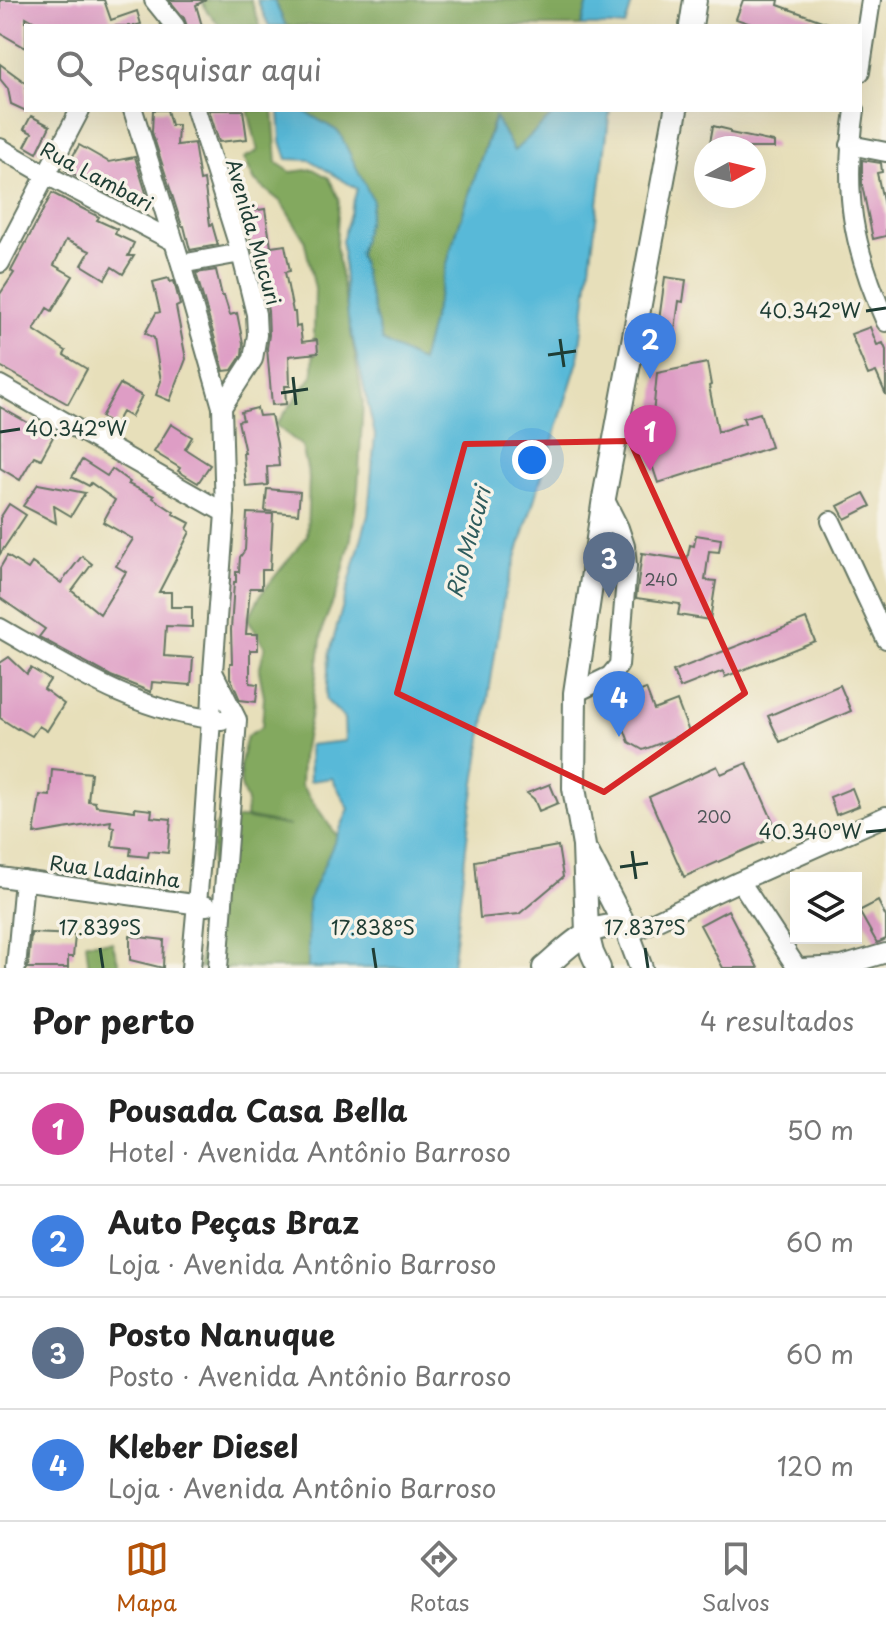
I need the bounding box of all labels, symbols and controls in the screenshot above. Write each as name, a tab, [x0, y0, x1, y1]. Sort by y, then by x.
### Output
search box	[24, 24, 862, 112]
icon: search	[52, 46, 96, 90]
text: Pesquisar aqui	[116, 46, 322, 91]
street label: Rua Lambari	[35, 134, 159, 218]
north arrow	[694, 136, 766, 208]
street label: Avenida Mucuri	[219, 155, 289, 309]
text: 40.342°W	[759, 295, 861, 325]
pin: 2	[624, 313, 676, 379]
pin: 1	[624, 405, 676, 471]
text: 40.342°W	[25, 413, 127, 443]
your location	[512, 440, 552, 480]
water label: Rio Mucuri	[436, 480, 498, 601]
pin: 3	[583, 532, 635, 598]
house number: 240	[644, 567, 678, 591]
pin: 4	[593, 671, 645, 737]
house number: 200	[697, 804, 731, 828]
text: 40.340°W	[759, 816, 862, 846]
street label: Rua Ladainha	[48, 847, 182, 895]
map controls	[790, 872, 862, 944]
button: layers	[790, 872, 862, 944]
text: 17.839°S	[59, 912, 141, 942]
text: 17.838°S	[331, 912, 415, 942]
text: 17.837°S	[604, 912, 686, 942]
text: Por perto	[32, 994, 194, 1046]
text: 4 resultados	[700, 1001, 854, 1040]
text: Pousada Casa Bella	[108, 1087, 408, 1132]
text: 1	[52, 1110, 64, 1149]
text: 50 m	[787, 1110, 854, 1149]
text: Hotel · Avenida Antônio Barroso	[108, 1132, 511, 1171]
text: Auto Peças Braz	[108, 1199, 359, 1244]
text: 2	[49, 1222, 67, 1261]
text: 60 m	[786, 1222, 854, 1261]
text: Loja · Avenida Antônio Barroso	[108, 1244, 497, 1283]
text: Posto Nanuque	[108, 1311, 335, 1356]
text: 3	[49, 1334, 67, 1373]
text: 60 m	[786, 1334, 854, 1373]
text: Posto · Avenida Antônio Barroso	[108, 1356, 511, 1395]
text: Kleber Diesel	[108, 1423, 298, 1468]
text: 4	[49, 1446, 67, 1485]
text: 120 m	[777, 1446, 854, 1485]
text: Loja · Avenida Antônio Barroso	[108, 1468, 497, 1507]
tab: Mapa	[116, 1537, 177, 1618]
tab: Rotas	[410, 1537, 469, 1618]
tab: Salvos	[702, 1537, 770, 1618]

